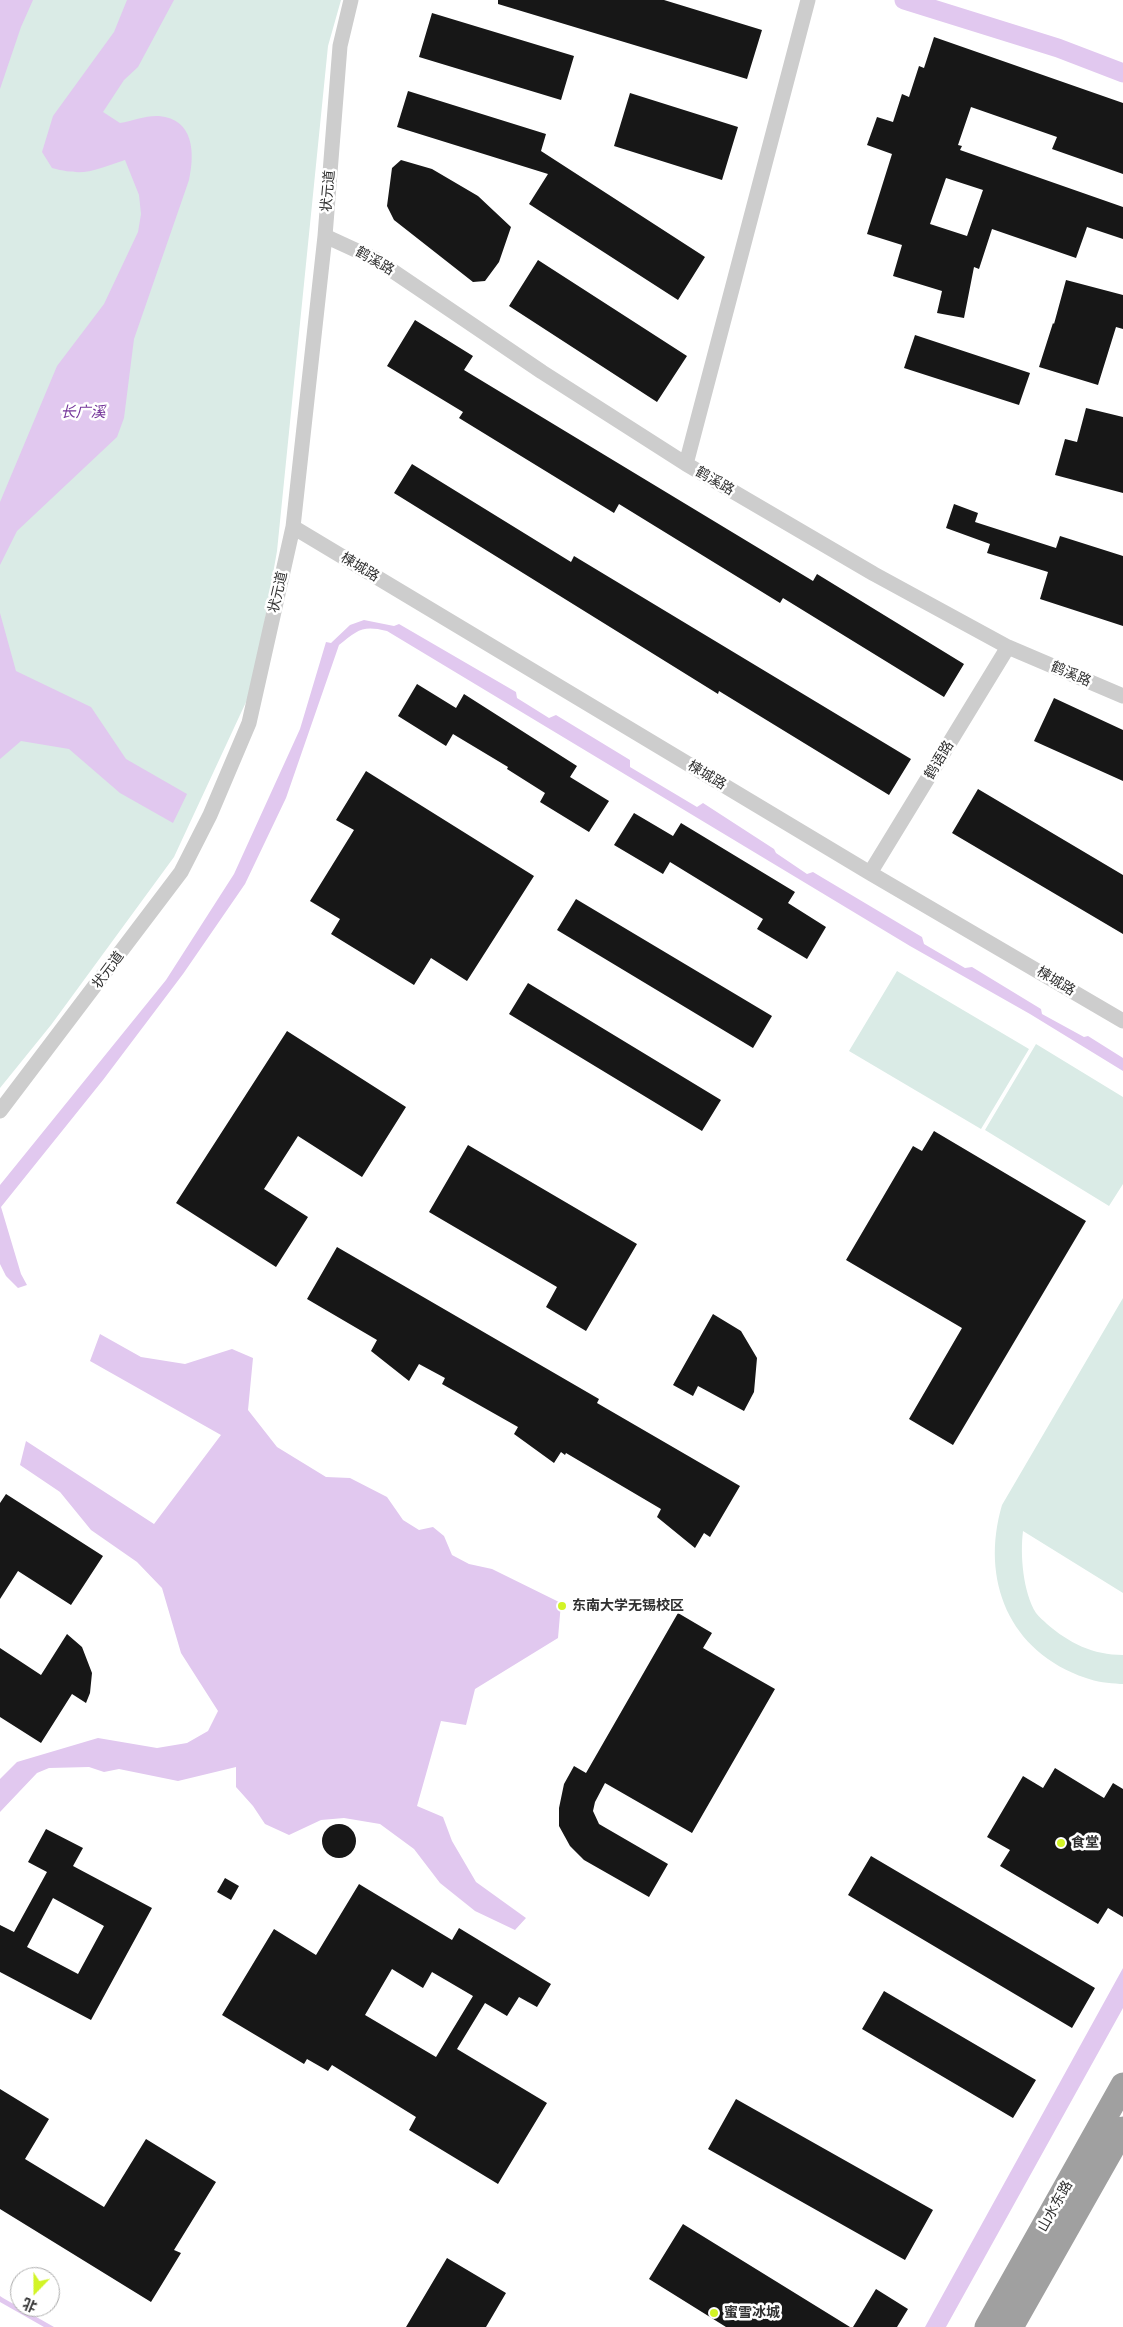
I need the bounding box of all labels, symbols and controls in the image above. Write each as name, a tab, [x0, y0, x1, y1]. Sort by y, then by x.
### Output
street label: 状元道	[318, 169, 338, 213]
street label: 鹤溪路	[353, 243, 397, 279]
water label: 长广溪	[61, 403, 105, 421]
street label: 鹤溪路	[693, 463, 737, 499]
street label: 楝城路	[338, 549, 382, 585]
street label: 状元道	[265, 570, 291, 614]
street label: 鹤溪路	[1048, 658, 1094, 690]
street label: 鹤语路	[921, 738, 957, 782]
street label: 楝城路	[685, 757, 729, 793]
street label: 状元道	[89, 948, 127, 992]
street label: 楝城路	[1034, 963, 1078, 999]
place label: 东南大学无锡校区	[572, 1598, 684, 1614]
marker: 东南大学无锡校区	[556, 1600, 568, 1612]
place label: 食堂	[1071, 1835, 1099, 1851]
marker: 食堂	[1055, 1837, 1067, 1849]
street label: 山水东路	[1034, 2177, 1076, 2235]
north arrow	[10, 2267, 60, 2317]
text: 北	[20, 2295, 39, 2315]
place label: 蜜雪冰城	[724, 2305, 780, 2321]
marker: 蜜雪冰城	[708, 2307, 720, 2319]

